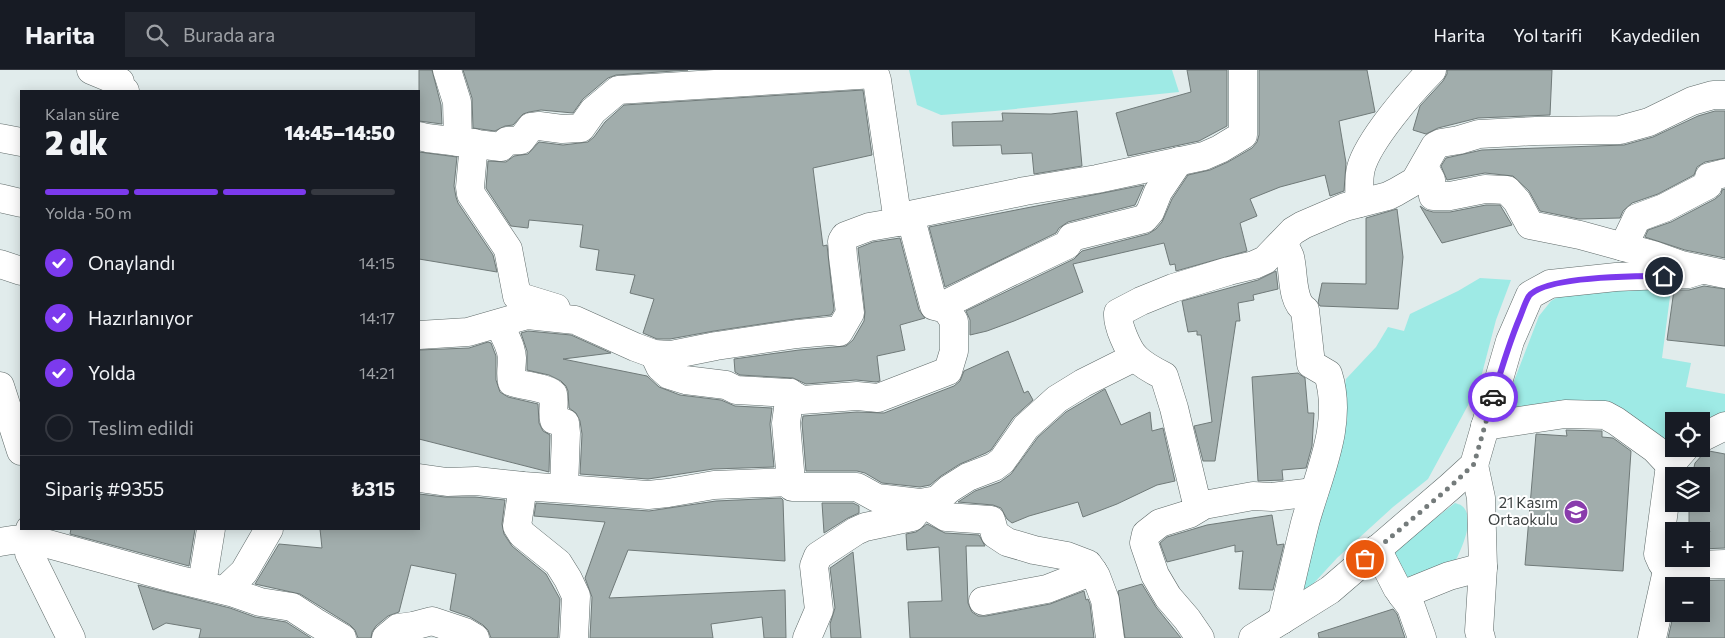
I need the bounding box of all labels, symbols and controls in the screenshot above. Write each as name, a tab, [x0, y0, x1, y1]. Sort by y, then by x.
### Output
search box	[125, 12, 475, 57]
text: Harita	[25, 20, 95, 49]
icon: search	[143, 21, 171, 49]
text: Burada ara	[183, 23, 275, 46]
text: Harita	[1434, 24, 1485, 46]
text: Yol tarifi	[1513, 24, 1582, 46]
text: Kaydedilen	[1610, 24, 1700, 46]
text: Kalan süre	[45, 104, 120, 123]
text: 14:45–14:50	[284, 121, 395, 144]
text: 2 dk	[45, 122, 107, 162]
text: Yolda · 50 m	[45, 203, 132, 222]
icon: check	[45, 249, 73, 277]
text: Onaylandı	[88, 251, 175, 274]
text: 14:15	[359, 253, 395, 272]
pin	[1643, 255, 1685, 297]
icon: home	[1650, 262, 1678, 290]
icon: check	[45, 304, 73, 332]
text: Hazırlanıyor	[88, 306, 193, 329]
text: 14:17	[359, 308, 395, 327]
icon: check	[45, 359, 73, 387]
text: Yolda	[88, 361, 136, 384]
text: 14:21	[359, 363, 395, 382]
courier	[1468, 372, 1518, 422]
icon: car	[1479, 383, 1507, 411]
map controls	[1665, 412, 1710, 622]
button: locate	[1665, 412, 1710, 457]
text: Teslim edildi	[88, 416, 194, 439]
button: layers	[1665, 467, 1710, 512]
text: Sipariş #9355	[45, 477, 164, 500]
text: ₺315	[351, 477, 395, 500]
place label: 21 Kasım Ortaokulu	[1488, 493, 1558, 528]
school or university icon: 21 Kasım Ortaokulu	[1563, 499, 1589, 525]
button: +	[1665, 522, 1710, 567]
pin	[1344, 538, 1386, 580]
icon: bag	[1351, 545, 1379, 573]
button: −	[1665, 577, 1710, 622]

